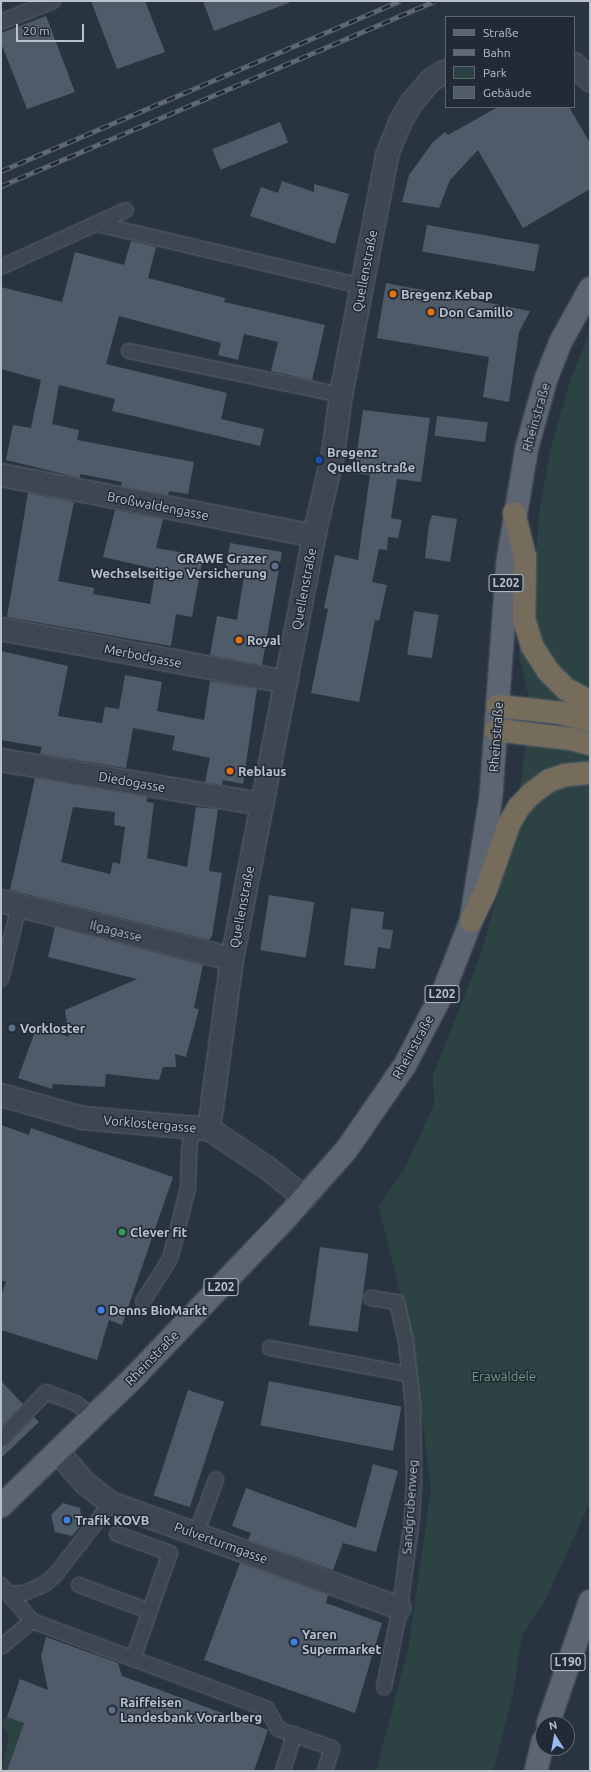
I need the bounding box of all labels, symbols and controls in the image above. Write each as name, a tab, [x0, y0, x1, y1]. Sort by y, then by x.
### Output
scale bar	[18, 16, 86, 42]
legend	[445, 16, 575, 108]
text: 20 m	[23, 24, 50, 37]
text: Straße	[483, 26, 519, 39]
text: Bahn	[483, 46, 511, 59]
text: Park	[483, 66, 507, 79]
text: Gebäude	[483, 86, 531, 99]
street label: Quellenstraße	[349, 229, 381, 313]
place label: Bregenz Kebap	[401, 286, 493, 302]
marker: Bregenz Kebap	[388, 289, 398, 299]
place label: Don Camillo	[439, 304, 513, 320]
marker: Don Camillo	[426, 307, 436, 317]
street label: Rheinstraße	[519, 381, 553, 453]
place label: Bregenz Quellenstraße	[327, 445, 415, 476]
marker: Bregenz Quellenstraße	[314, 455, 324, 465]
street label: Broßwaldengasse	[106, 488, 210, 524]
street label: Quellenstraße	[288, 547, 320, 631]
place label: GRAWE Grazer Wechselseitige Versicherung	[91, 551, 267, 582]
marker: GRAWE Grazer Wechselseitige Versicherung	[270, 561, 280, 571]
road number: L202	[488, 573, 524, 593]
place label: Royal	[247, 632, 281, 648]
marker: Royal	[234, 635, 244, 645]
street label: Merbodgasse	[103, 641, 183, 671]
street label: Rheinstraße	[486, 701, 506, 773]
place label: Reblaus	[238, 763, 286, 779]
marker: Reblaus	[225, 766, 235, 776]
street label: Diedogasse	[97, 768, 167, 796]
street label: Quellenstraße	[226, 865, 258, 949]
street label: Ilgagasse	[88, 917, 144, 945]
road number: L202	[424, 984, 460, 1004]
street label: Rheinstraße	[389, 1012, 437, 1082]
place label: Vorkloster	[20, 1020, 85, 1036]
marker: Vorkloster	[7, 1023, 17, 1033]
street label: Vorklostergasse	[103, 1112, 197, 1136]
place label: Clever fit	[130, 1224, 187, 1240]
marker: Clever fit	[117, 1227, 127, 1237]
road number: L202	[203, 1277, 239, 1297]
place label: Denns BioMarkt	[109, 1302, 207, 1318]
marker: Denns BioMarkt	[96, 1305, 106, 1315]
street label: Rheinstraße	[122, 1327, 182, 1389]
park label: Erawäldele	[472, 1368, 536, 1384]
street label: Sandgrubenweg	[399, 1459, 421, 1555]
place label: Trafik KOVB	[75, 1512, 149, 1528]
marker: Trafik KOVB	[62, 1515, 72, 1525]
street label: Pulverturmgasse	[172, 1519, 270, 1567]
place label: Yaren Supermarket	[302, 1627, 381, 1658]
marker: Yaren Supermarket	[289, 1637, 299, 1647]
road number: L190	[550, 1652, 586, 1672]
place label: Raiffeisen Landesbank Vorarlberg	[120, 1695, 262, 1726]
marker: Raiffeisen Landesbank Vorarlberg	[107, 1705, 117, 1715]
north arrow	[535, 1716, 575, 1756]
text: N	[548, 1719, 558, 1732]

